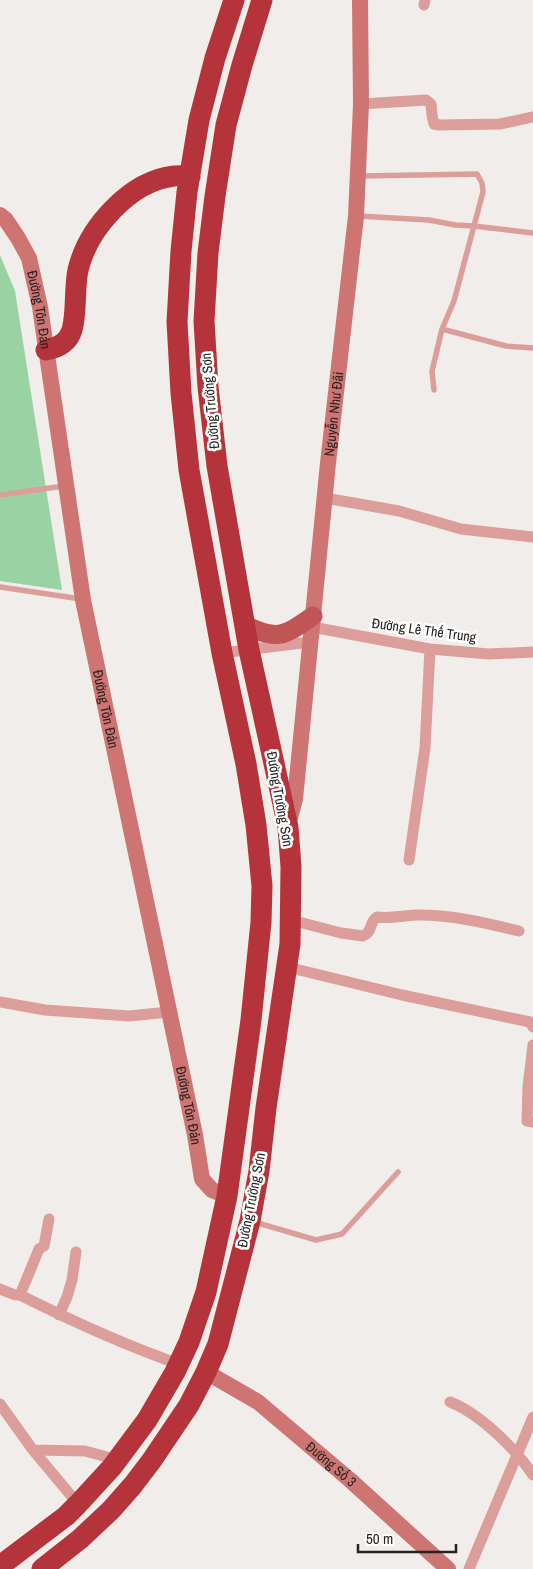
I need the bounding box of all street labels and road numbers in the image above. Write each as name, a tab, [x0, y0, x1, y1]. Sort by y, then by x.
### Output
street label: Đường Tôn Đản	[23, 269, 55, 350]
street label: Đường Trường Sơn	[197, 352, 223, 450]
street label: Nguyễn Như Đãi	[320, 371, 347, 457]
street label: Đường Lê Thế Trung	[371, 614, 478, 646]
street label: Đường Tôn Đản	[89, 668, 123, 750]
street label: Đường Trường Sơn	[263, 750, 297, 848]
street label: Đường Tôn Đản	[172, 1065, 205, 1146]
street label: Đường Trường Sơn	[233, 1151, 269, 1249]
street label: Đường Số 3	[302, 1438, 360, 1491]

